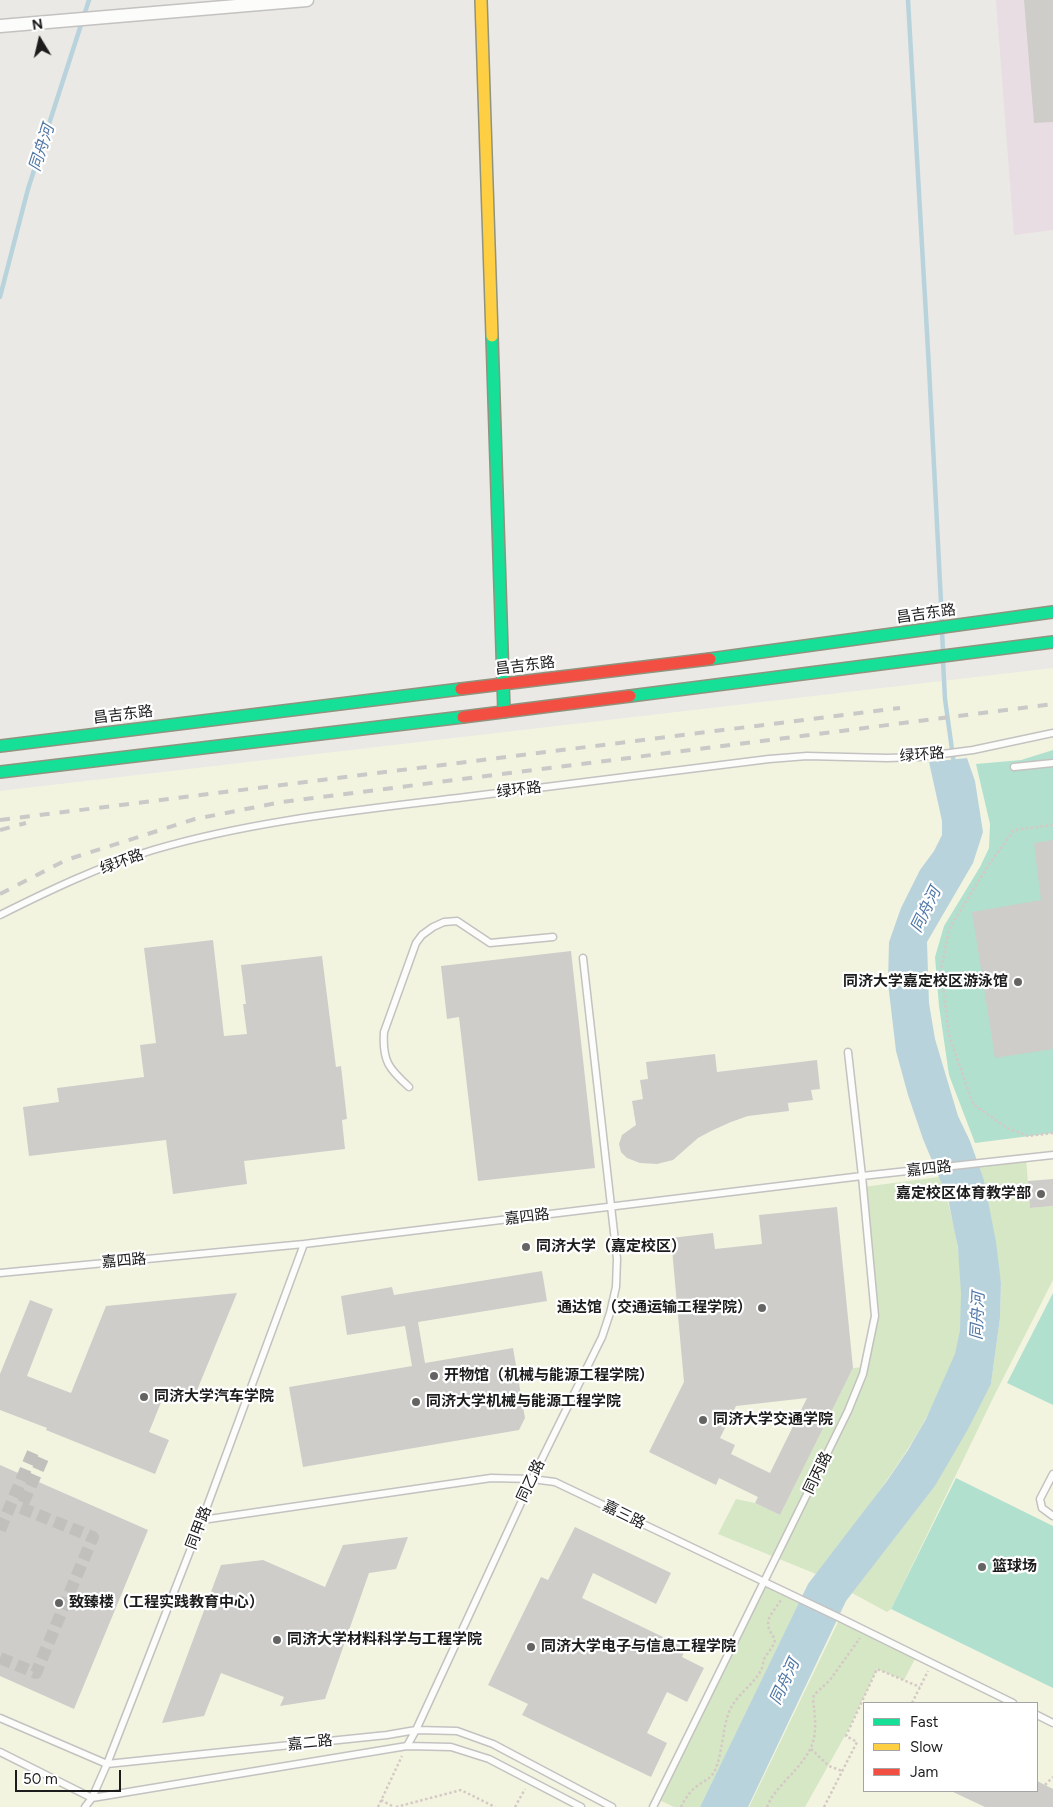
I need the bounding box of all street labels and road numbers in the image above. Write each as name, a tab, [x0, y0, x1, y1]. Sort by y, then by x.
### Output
street label: 昌吉东路	[895, 601, 957, 627]
street label: 昌吉东路	[494, 653, 556, 679]
street label: 昌吉东路	[92, 702, 154, 728]
street label: 绿环路	[899, 744, 945, 766]
street label: 绿环路	[496, 778, 542, 802]
street label: 绿环路	[98, 846, 146, 878]
street label: 嘉四路	[906, 1158, 952, 1180]
street label: 嘉四路	[504, 1205, 550, 1229]
street label: 嘉四路	[101, 1250, 147, 1272]
street label: 同丙路	[800, 1449, 836, 1497]
street label: 同乙路	[513, 1457, 549, 1505]
street label: 嘉三路	[600, 1497, 648, 1533]
street label: 同甲路	[183, 1504, 215, 1552]
street label: 嘉二路	[287, 1732, 333, 1754]

